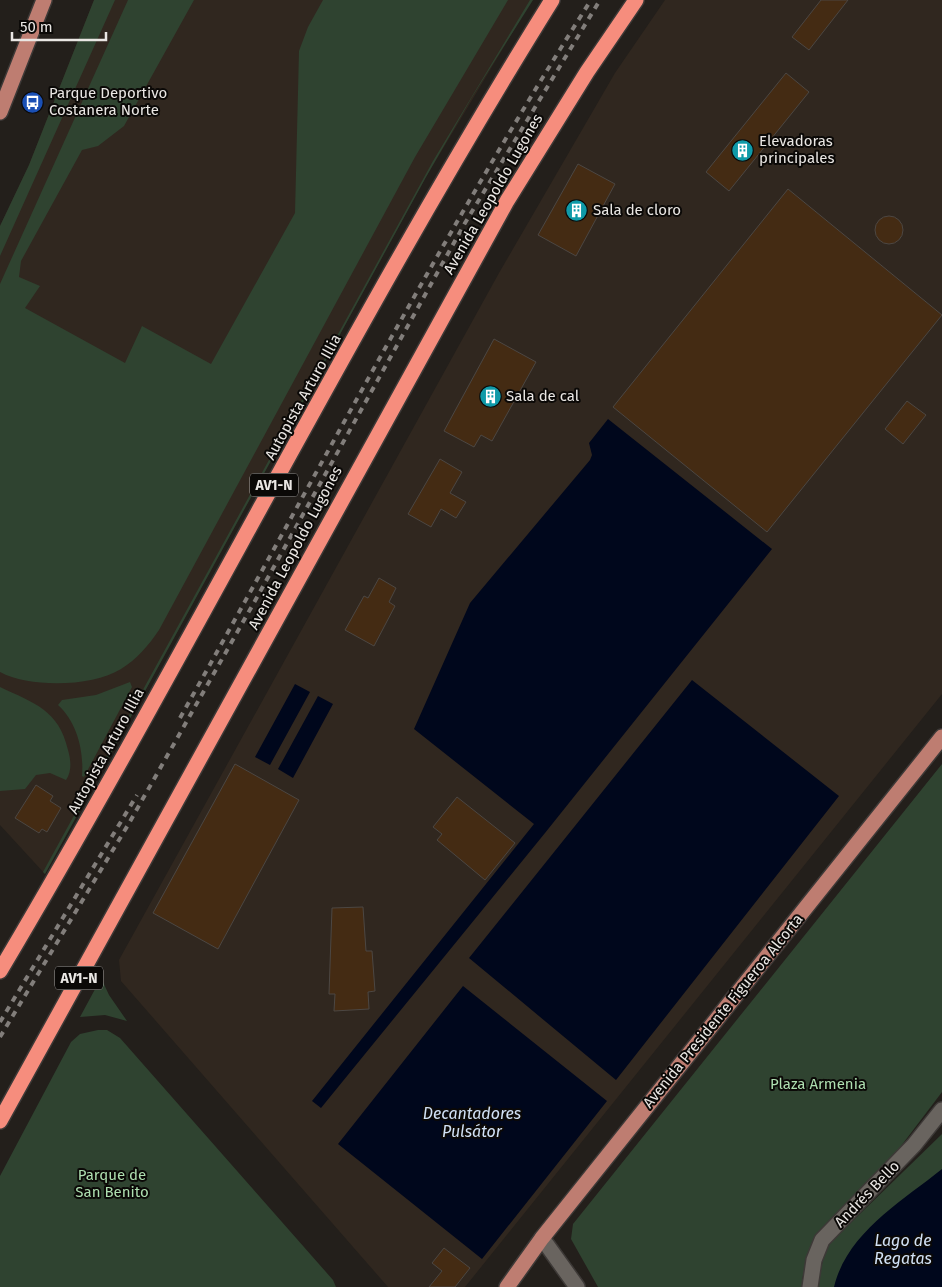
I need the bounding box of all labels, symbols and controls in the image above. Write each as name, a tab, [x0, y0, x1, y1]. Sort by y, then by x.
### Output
scale bar	[12, 10, 106, 42]
text: 50 m	[20, 18, 53, 36]
place label: Parque Deportivo Costanera Norte	[49, 84, 167, 119]
bus stop icon: Parque Deportivo Costanera Norte	[21, 90, 45, 114]
street label: Avenida Leopoldo Lugones	[440, 111, 546, 277]
place label: Elevadoras principales	[759, 132, 834, 167]
building icon: Elevadoras principales	[731, 138, 755, 162]
building icon: Sala de cloro	[565, 198, 589, 222]
place label: Sala de cloro	[593, 201, 681, 219]
street label: Autopista Arturo Illia	[261, 331, 345, 463]
building icon: Sala de cal	[478, 384, 502, 408]
place label: Sala de cal	[506, 387, 580, 405]
street label: Avenida Leopoldo Lugones	[244, 463, 346, 633]
road number: AV1-N	[250, 474, 298, 496]
street label: Autopista Arturo Illia	[64, 685, 148, 817]
street label: Avenida Presidente Figueroa Alcorta	[639, 910, 807, 1112]
road number: AV1-N	[55, 966, 103, 990]
park label: Plaza Armenia	[770, 1075, 866, 1093]
water label: Decantadores Pulsátor	[423, 1104, 521, 1141]
street label: Andrés Bello	[831, 1157, 903, 1231]
park label: Parque de San Benito	[75, 1166, 149, 1201]
water label: Lago de Regatas	[874, 1231, 932, 1268]

